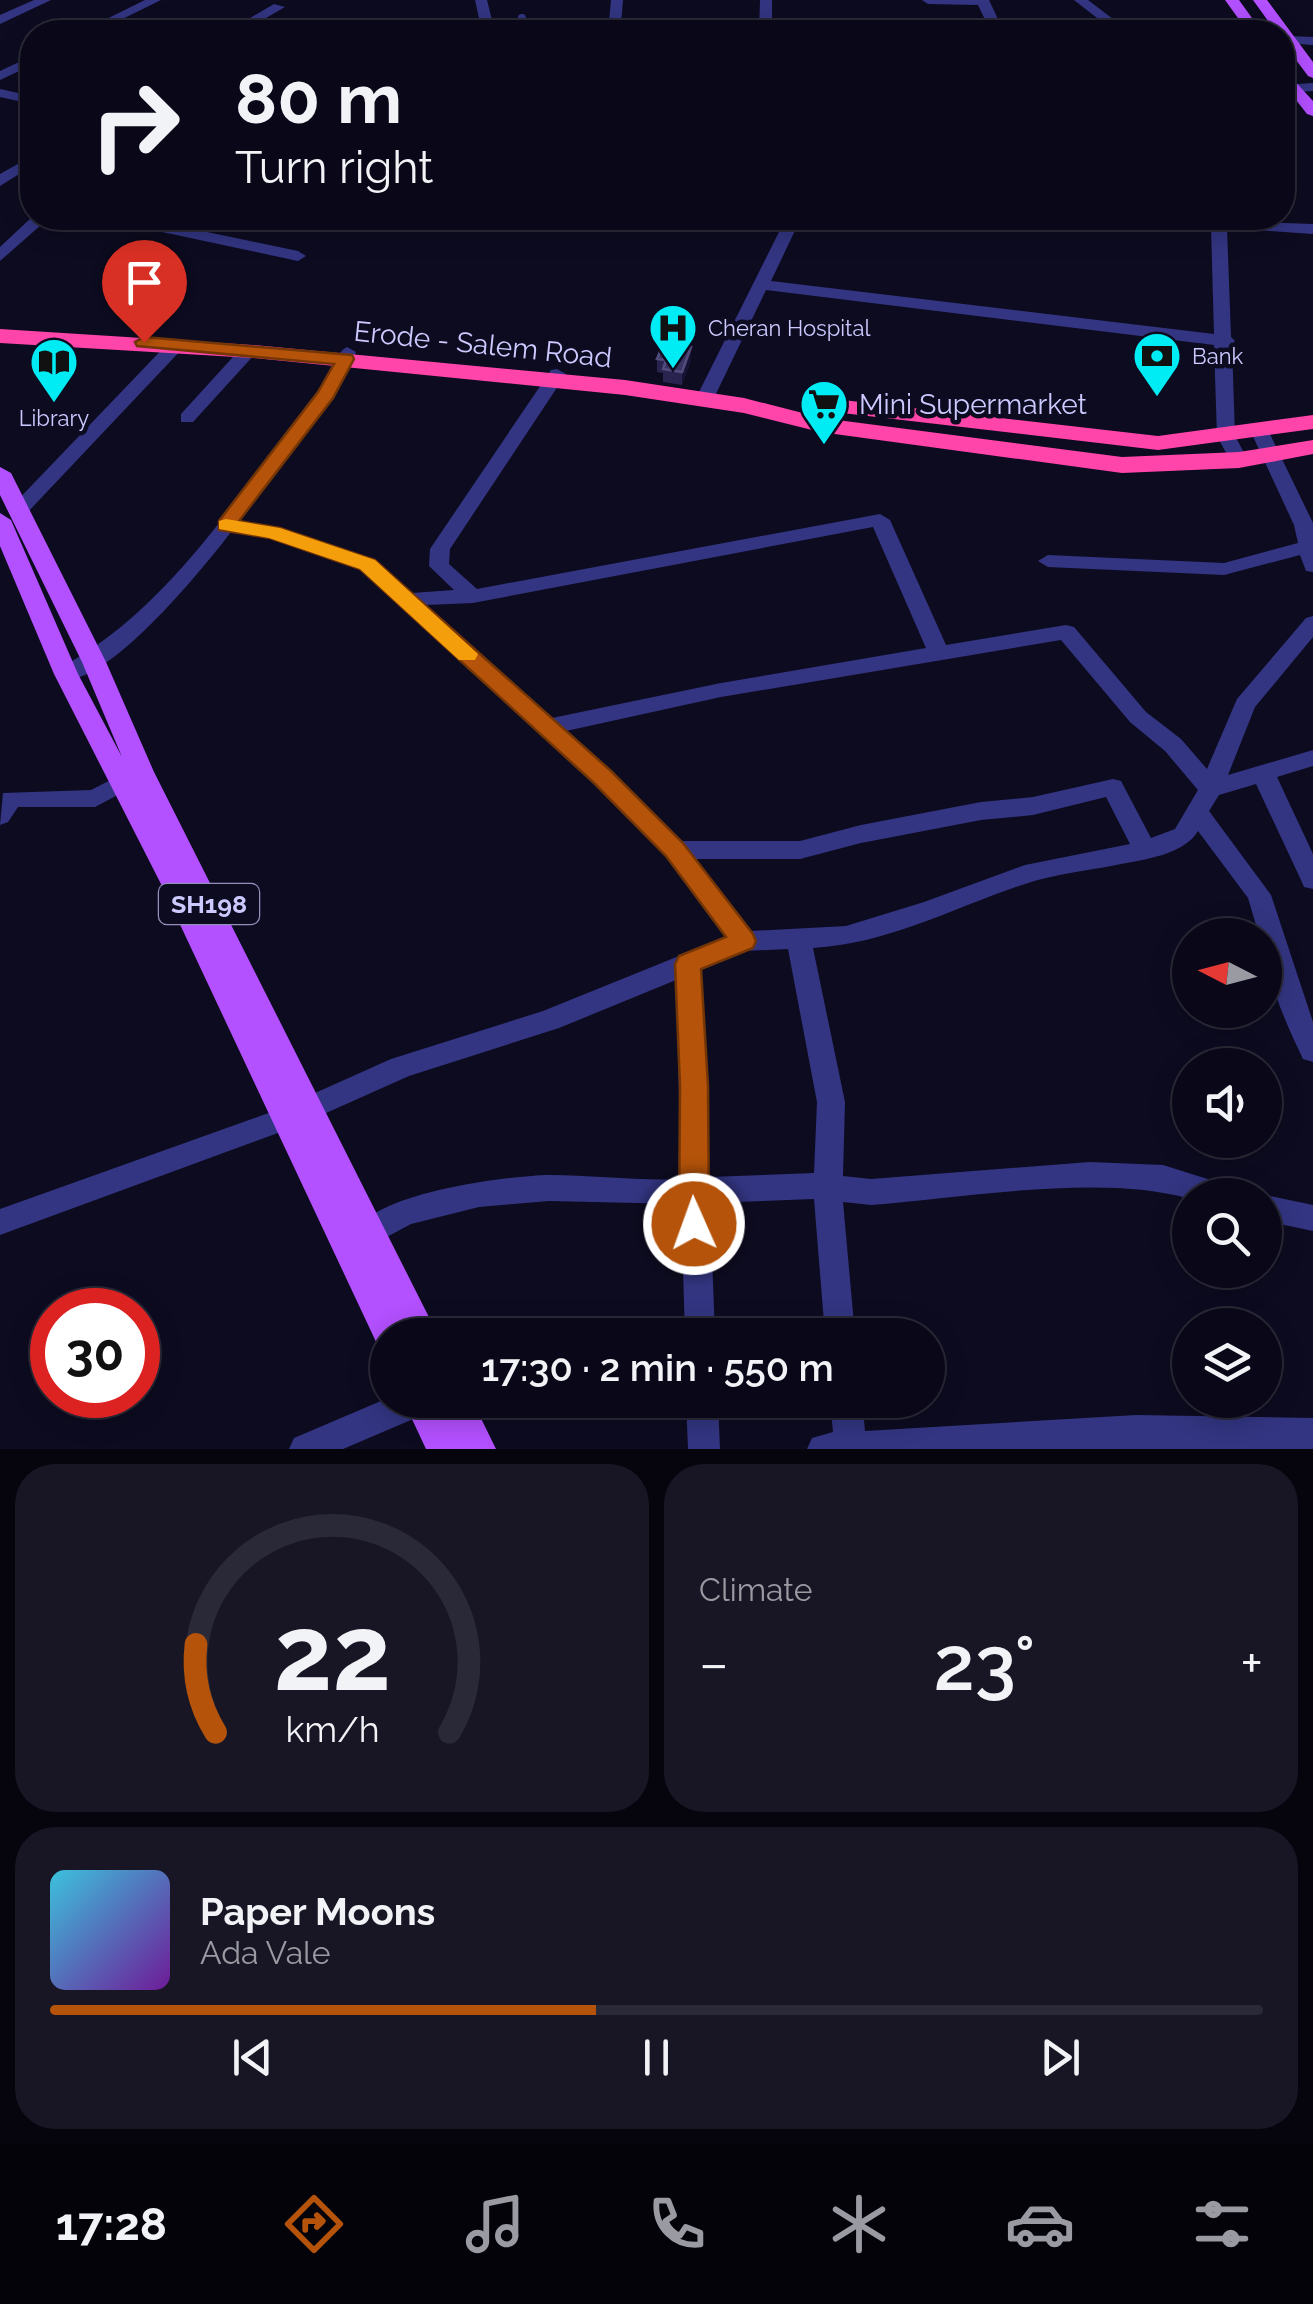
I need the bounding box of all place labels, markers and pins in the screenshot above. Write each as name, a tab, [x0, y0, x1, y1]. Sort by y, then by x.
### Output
pin	[102, 240, 187, 343]
hospital icon: Cheran Hospital	[647, 302, 699, 370]
place label: Cheran Hospital	[708, 315, 870, 341]
bank icon: Bank	[1131, 330, 1183, 398]
library icon: Library	[28, 336, 80, 404]
place label: Bank	[1192, 343, 1243, 369]
supermarket icon: Mini Supermarket	[798, 378, 850, 446]
place label: Mini Supermarket	[859, 388, 1088, 421]
place label: Library	[19, 405, 89, 431]

